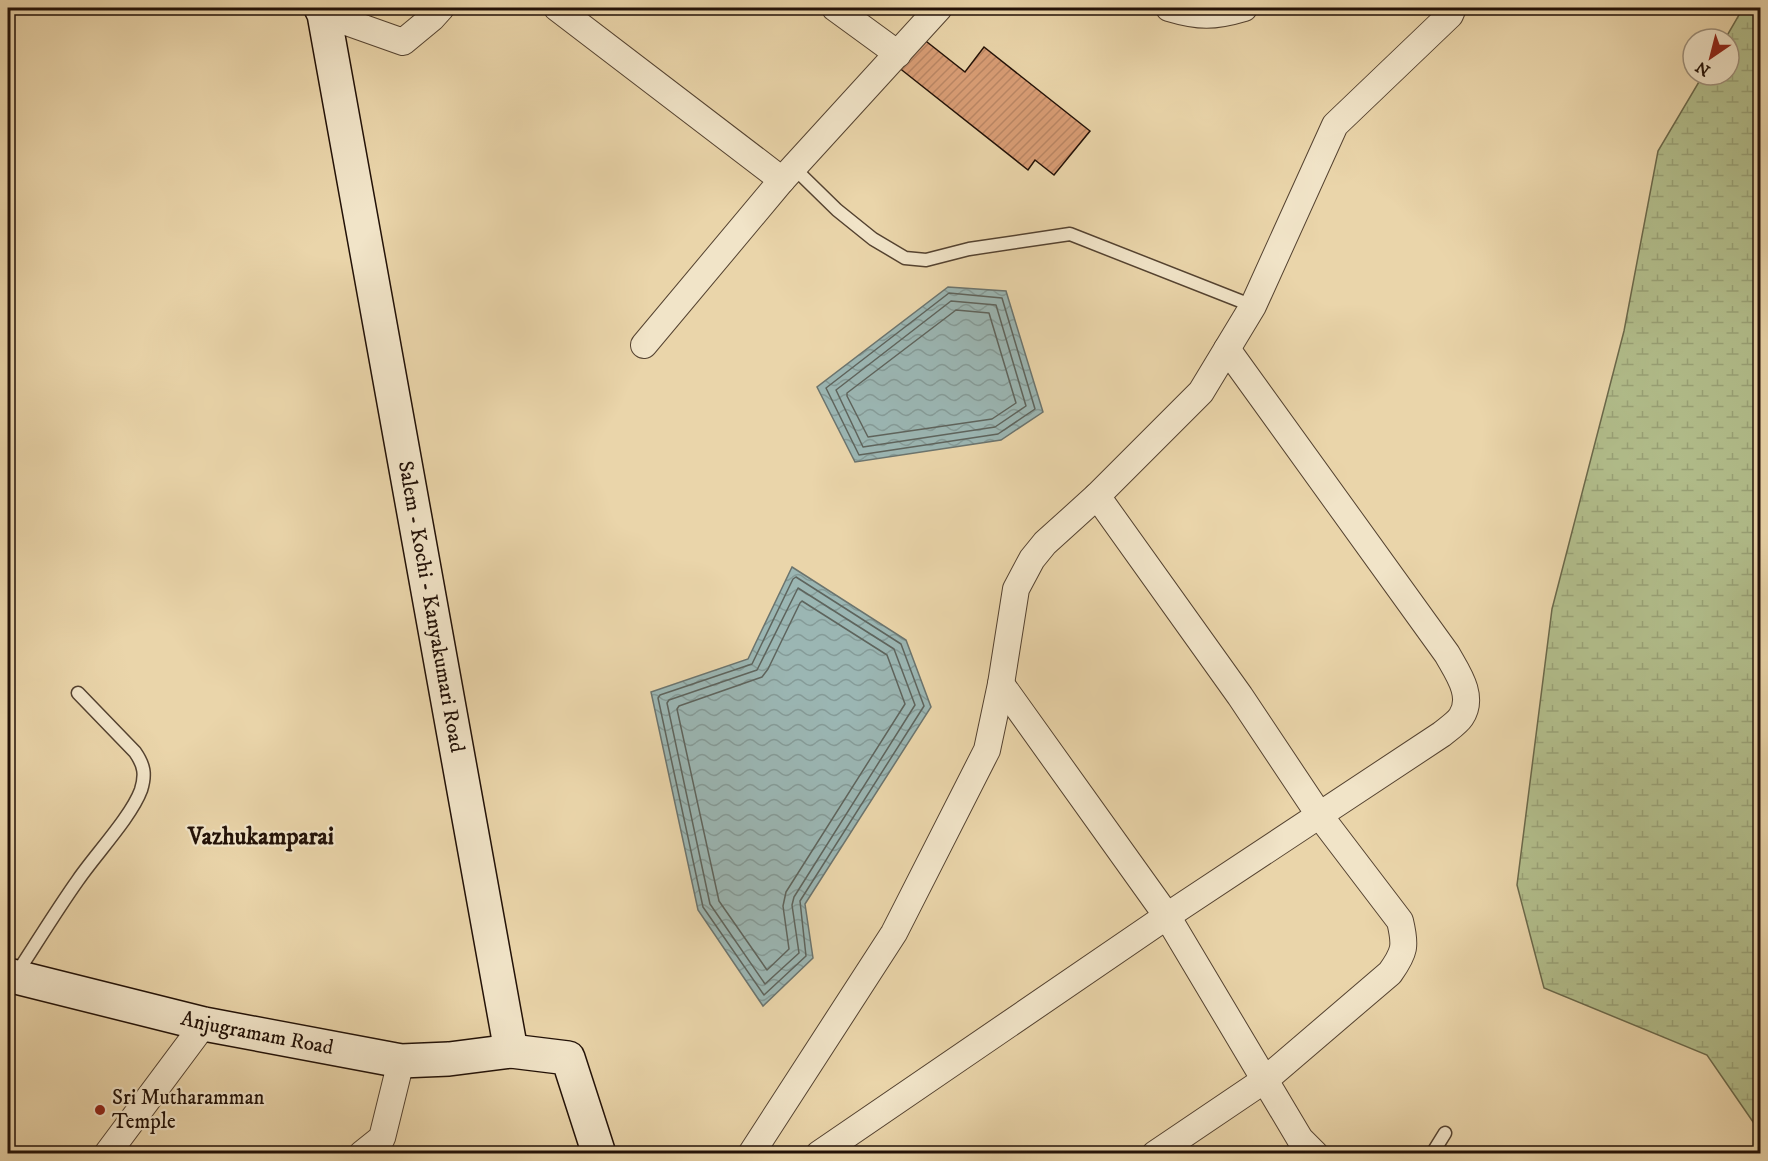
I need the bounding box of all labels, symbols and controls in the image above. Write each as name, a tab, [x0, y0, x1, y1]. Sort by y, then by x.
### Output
north arrow	[1681, 27, 1741, 87]
text: N	[1692, 57, 1714, 80]
street label: Salem - Kochi - Kanyakumari Road	[392, 459, 470, 755]
district label: Vazhukamparai	[187, 822, 334, 852]
street label: Anjugramam Road	[178, 1006, 336, 1061]
place label: Sri Mutharamman Temple	[112, 1085, 265, 1135]
marker: Sri Mutharamman Temple	[93, 1103, 107, 1117]

